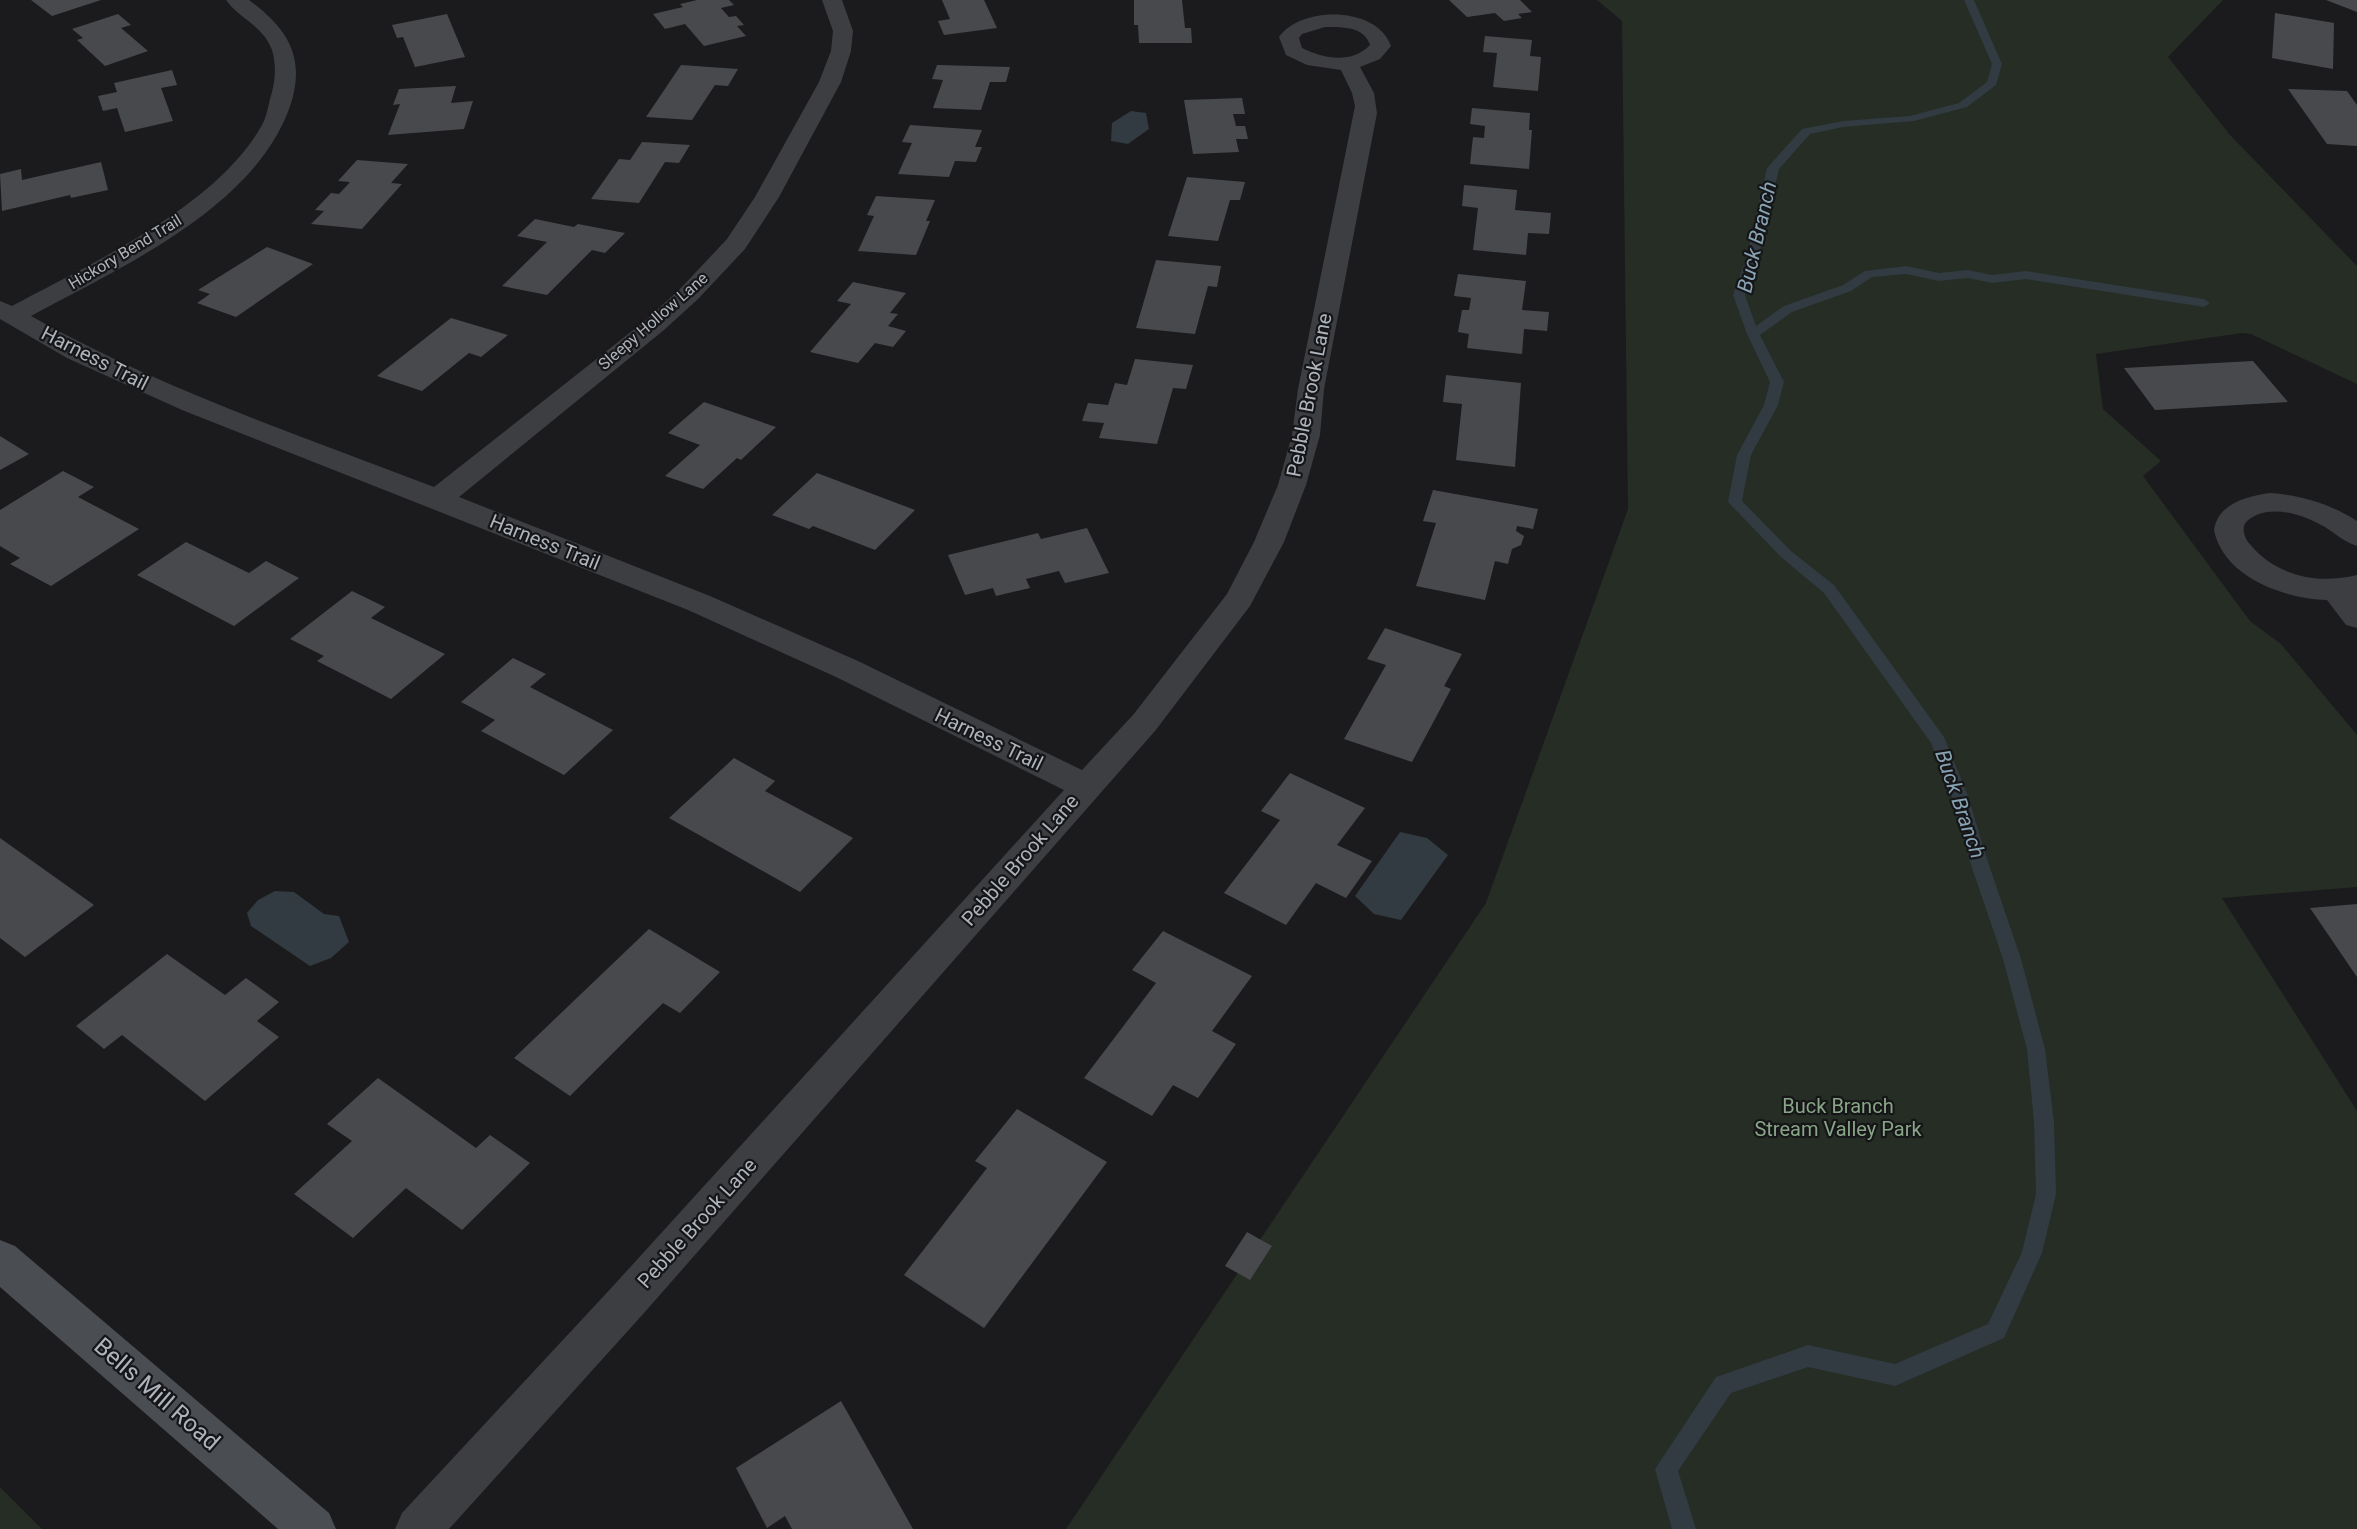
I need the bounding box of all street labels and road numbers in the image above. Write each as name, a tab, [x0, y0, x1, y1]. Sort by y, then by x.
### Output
street label: Hickory Bend Trail	[65, 211, 185, 293]
street label: Sleepy Hollow Lane	[594, 268, 712, 374]
street label: Pebble Brook Lane	[1281, 311, 1337, 479]
street label: Harness Trail	[37, 321, 153, 395]
street label: Harness Trail	[486, 509, 604, 575]
street label: Harness Trail	[931, 703, 1047, 775]
street label: Pebble Brook Lane	[956, 789, 1084, 931]
street label: Pebble Brook Lane	[632, 1153, 762, 1293]
street label: Bells Mill Road	[89, 1332, 225, 1456]

